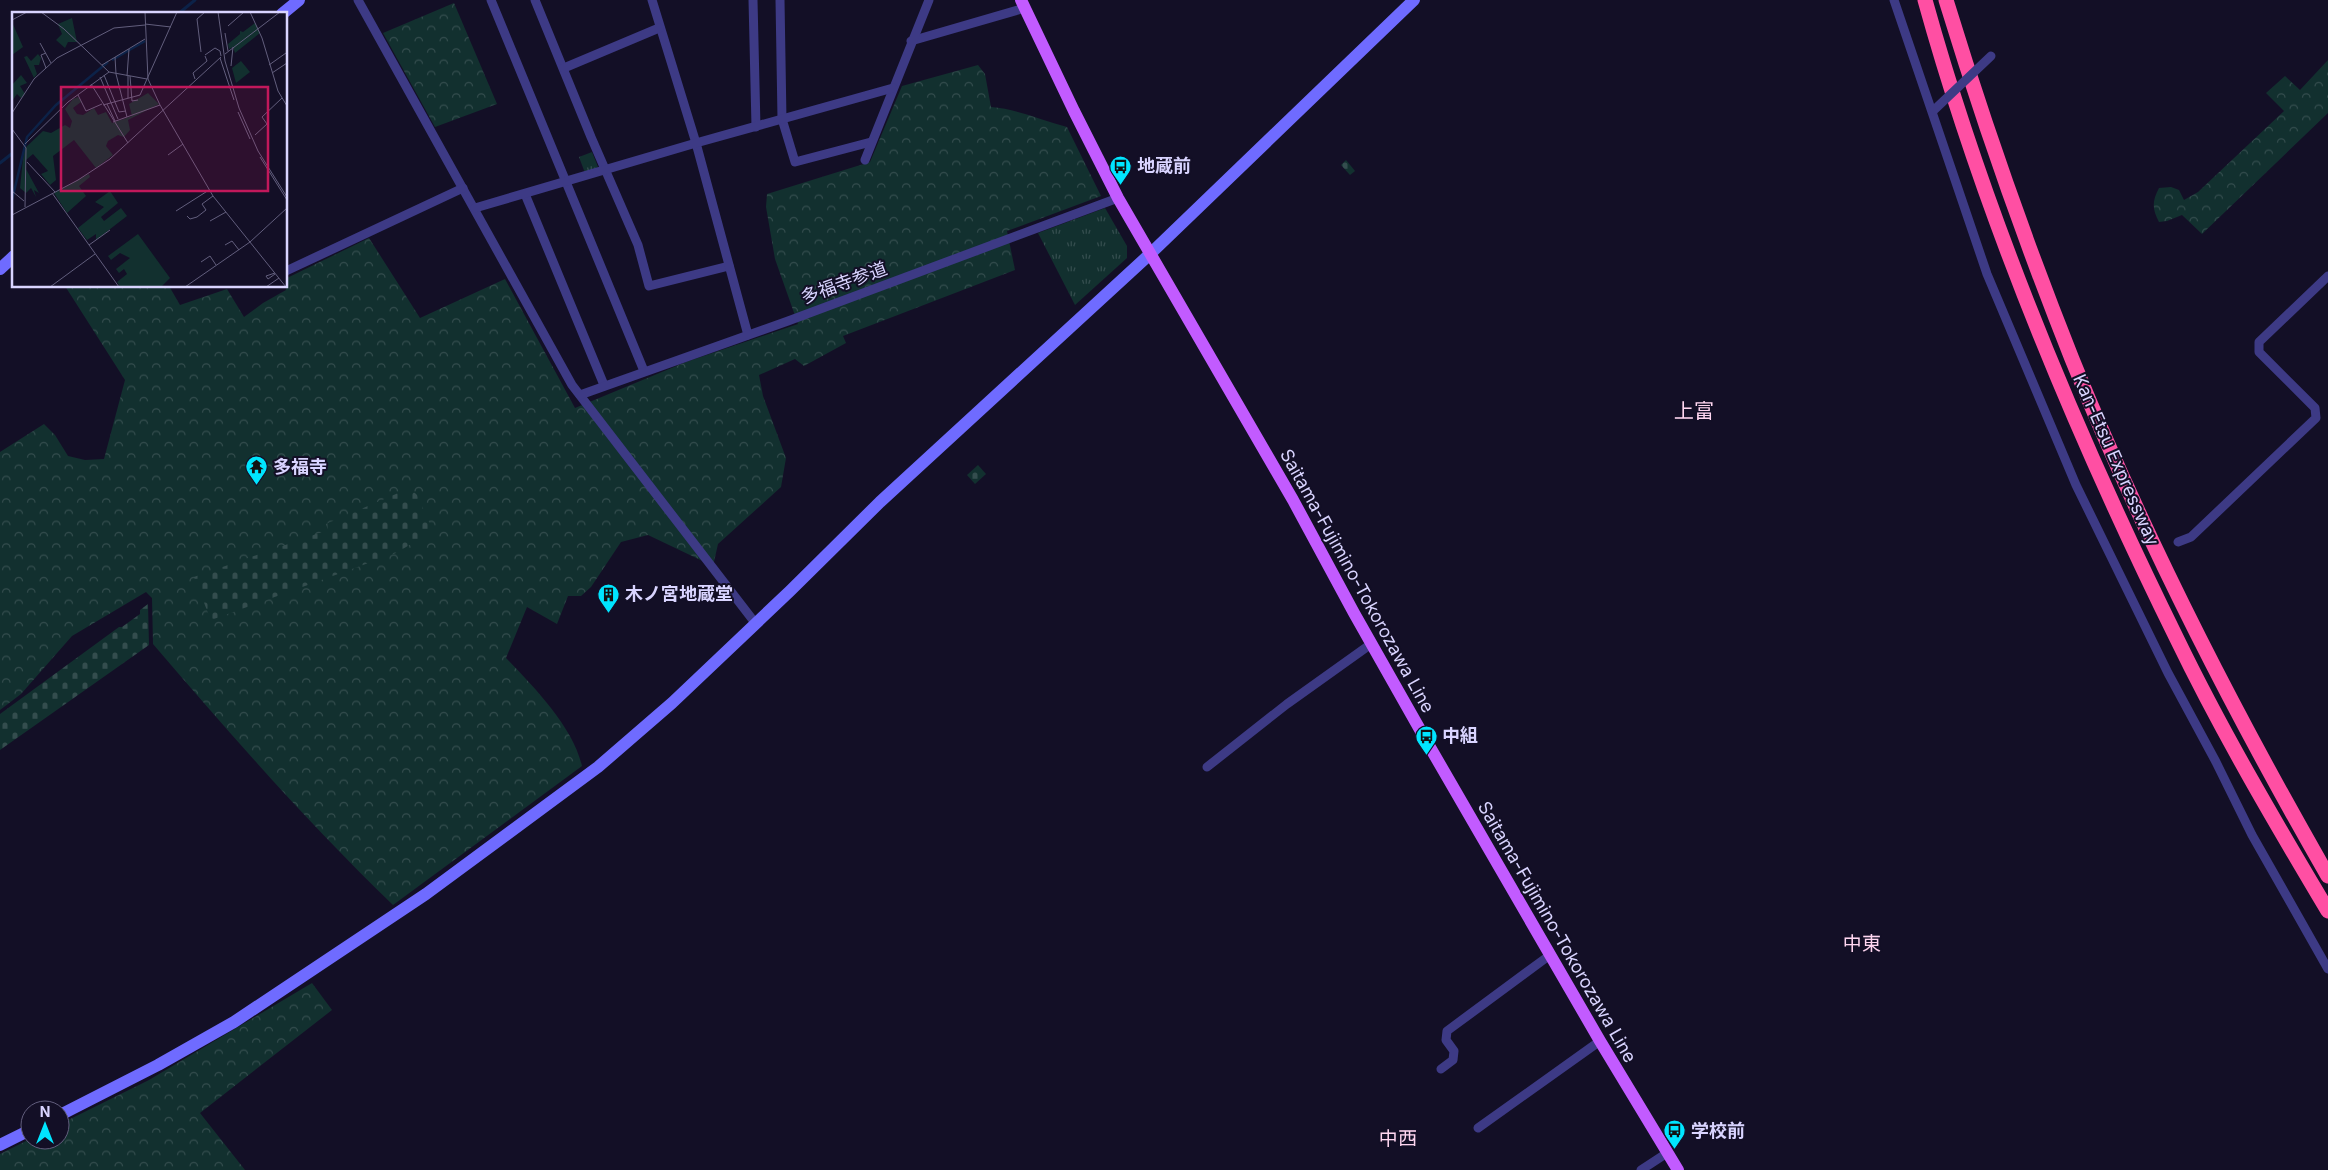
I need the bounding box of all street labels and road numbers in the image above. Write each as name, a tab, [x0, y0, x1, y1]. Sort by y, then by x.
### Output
street label: 多福寺参道	[798, 257, 890, 308]
street label: Kan-Etsu Expressway	[2069, 371, 2164, 549]
street label: Saitama-Fujimino-Tokorozawa Line	[1276, 445, 1439, 716]
street label: Saitama-Fujimino-Tokorozawa Line	[1474, 797, 1641, 1066]

